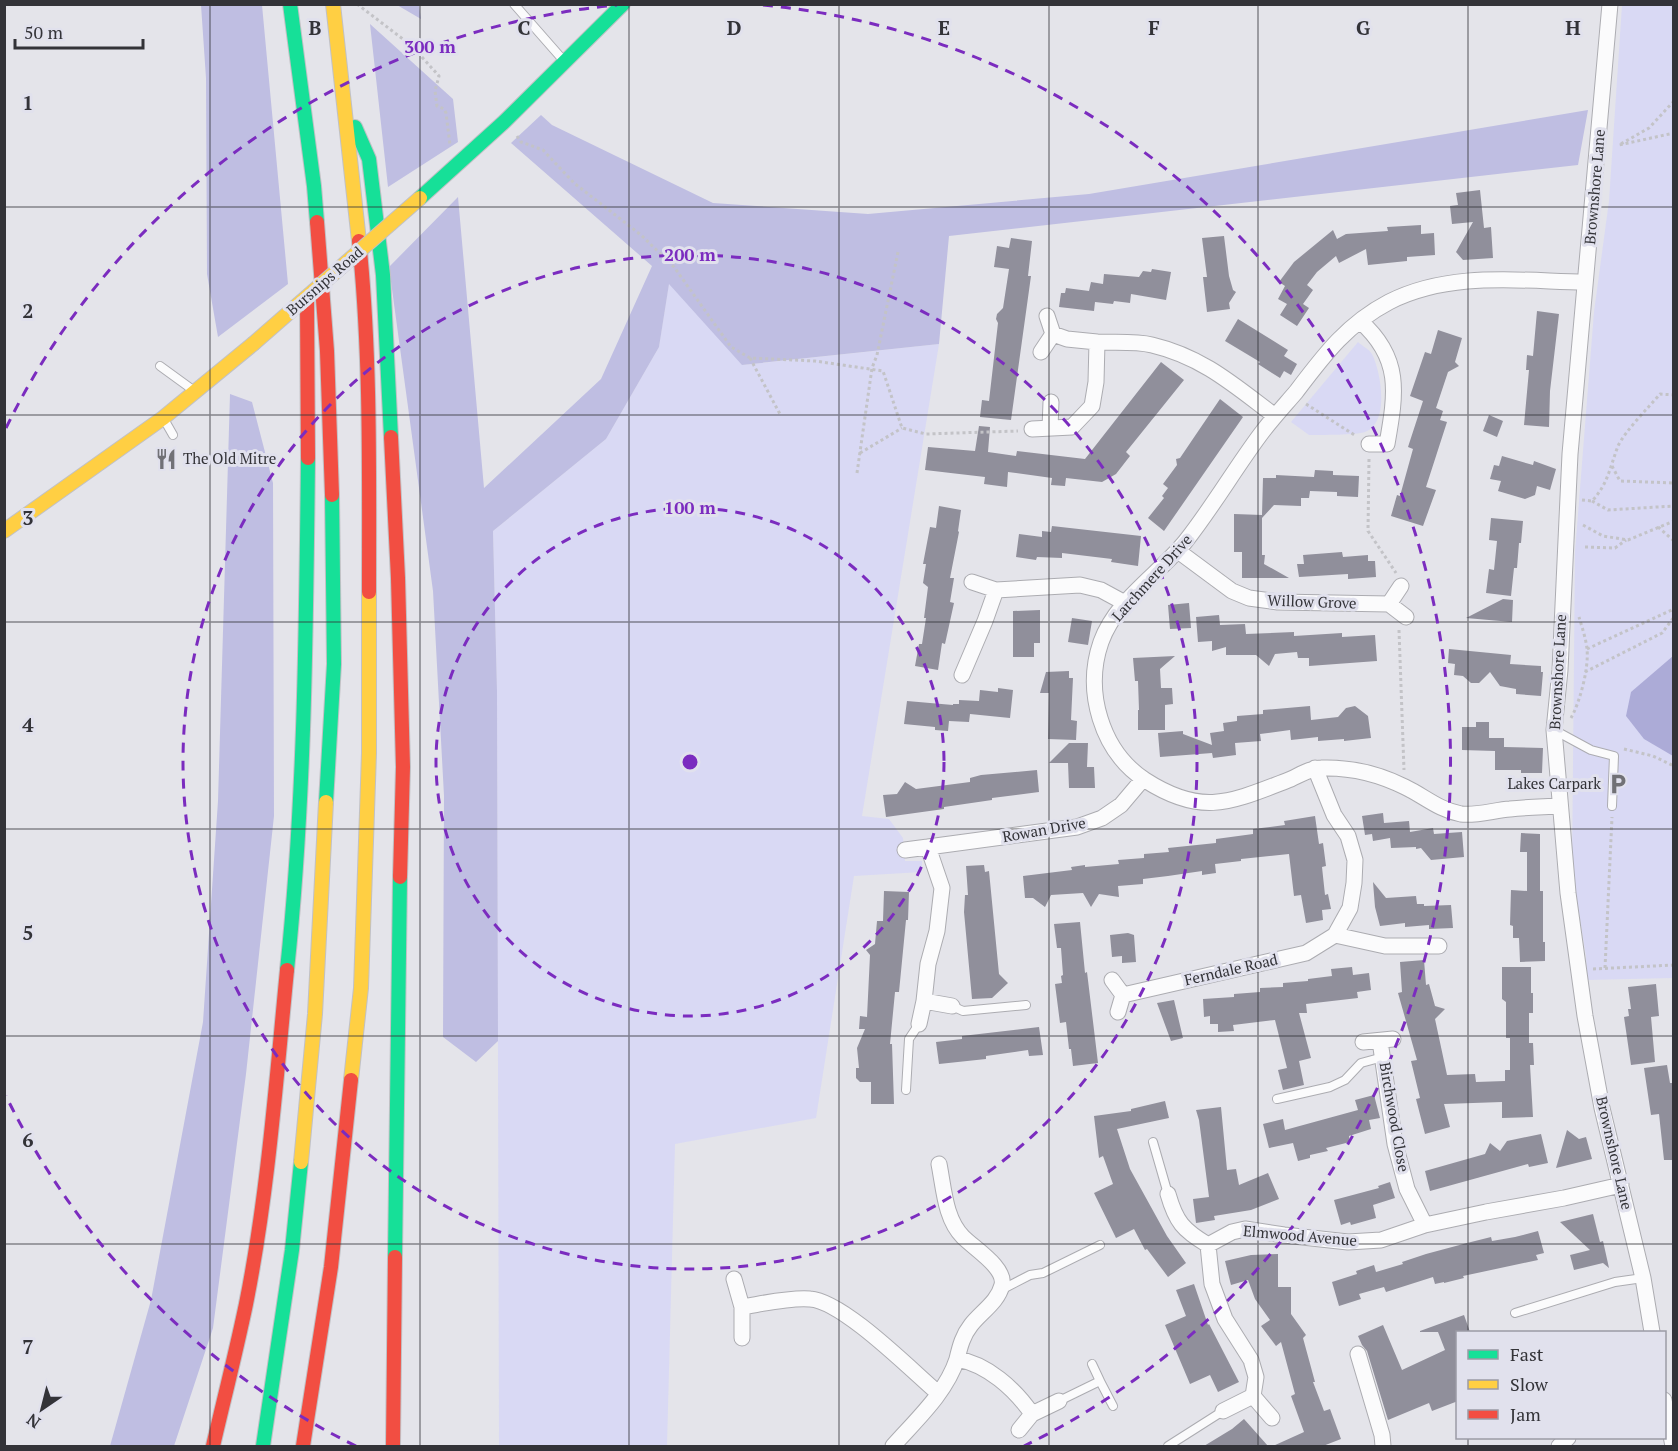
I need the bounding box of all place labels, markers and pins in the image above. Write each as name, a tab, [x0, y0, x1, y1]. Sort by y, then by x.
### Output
restaurant icon: The Old Mitre	[154, 447, 178, 471]
place label: The Old Mitre	[183, 448, 276, 468]
centre of rings	[680, 752, 700, 772]
parking icon: Lakes Carpark	[1606, 772, 1630, 796]
place label: Lakes Carpark	[1507, 773, 1601, 793]

